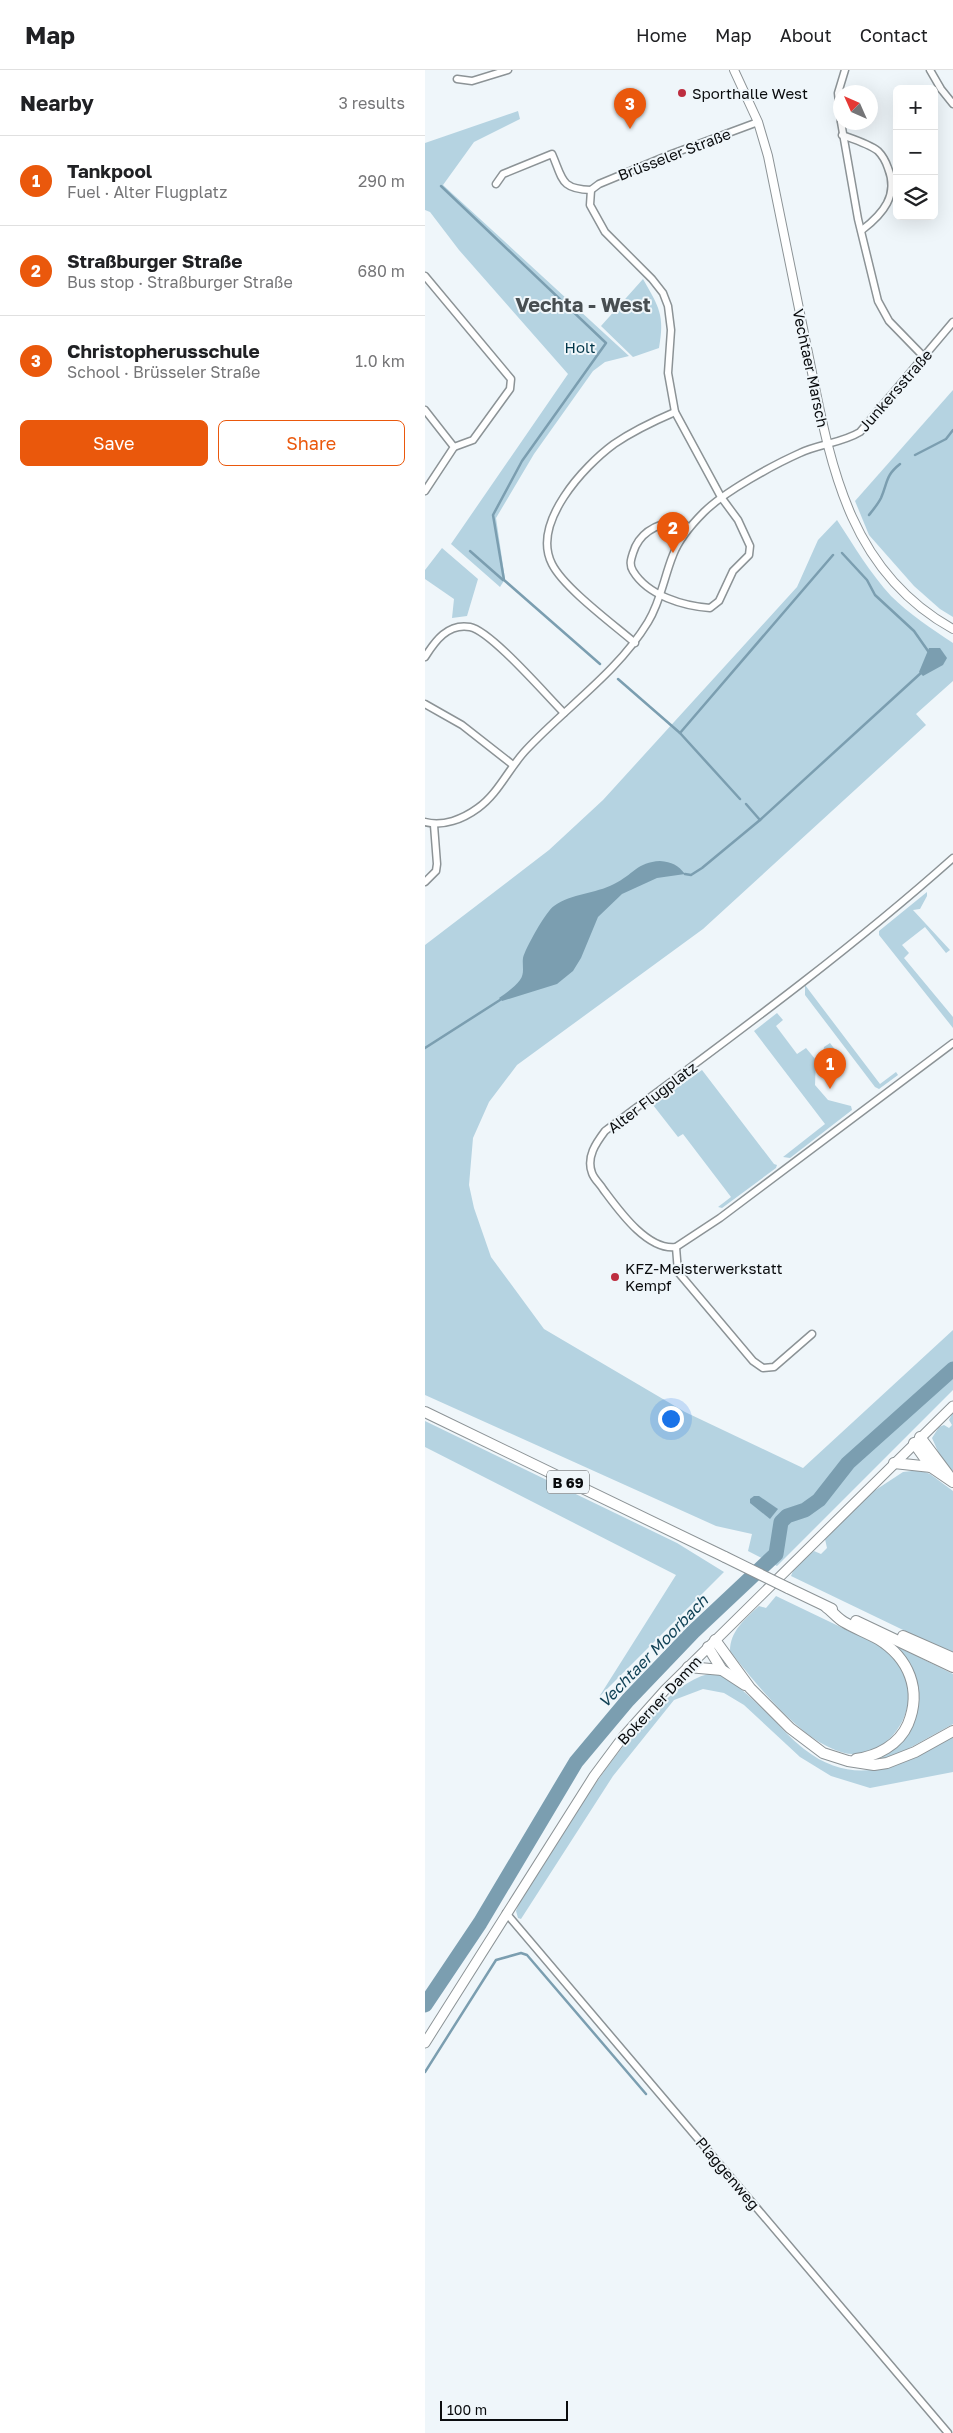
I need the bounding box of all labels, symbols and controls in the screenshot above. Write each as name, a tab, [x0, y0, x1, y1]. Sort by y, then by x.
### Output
text: Map	[25, 20, 75, 49]
text: Home	[636, 24, 687, 46]
text: Map	[715, 24, 752, 46]
text: About	[780, 24, 832, 46]
text: Contact	[860, 24, 928, 46]
place label: Sporthalle West	[692, 84, 808, 102]
north arrow	[833, 85, 878, 130]
map controls	[893, 85, 938, 220]
button: +	[893, 85, 938, 130]
marker: Sporthalle West	[676, 87, 688, 99]
pin: 3	[614, 88, 646, 129]
text: Nearby	[20, 90, 94, 116]
text: 3 results	[338, 93, 405, 113]
street label: Brüsseler Straße	[615, 124, 733, 184]
button: −	[893, 130, 938, 175]
text: Tankpool	[67, 159, 152, 182]
text: 1	[32, 171, 40, 191]
text: 290 m	[358, 171, 405, 191]
button: layers	[893, 175, 938, 220]
text: Fuel · Alter Flugplatz	[67, 182, 227, 202]
text: Straßburger Straße	[67, 249, 243, 272]
text: 2	[31, 261, 41, 281]
text: 680 m	[357, 261, 405, 281]
text: Bus stop · Straßburger Straße	[67, 272, 293, 292]
district label: Vechta - West	[515, 292, 651, 316]
street label: Vechtaer Marsch	[790, 307, 832, 429]
park label: Holt	[565, 338, 595, 356]
text: Christopherusschule	[67, 339, 260, 362]
street label: Junkersstraße	[854, 345, 936, 435]
text: 3	[31, 351, 41, 371]
text: 1.0 km	[355, 351, 405, 371]
text: School · Brüsseler Straße	[67, 362, 260, 382]
button: Save	[20, 420, 208, 466]
button: Share	[218, 420, 405, 466]
pin: 2	[657, 512, 689, 553]
pin: 1	[814, 1048, 846, 1089]
street label: Alter Flugplatz	[604, 1057, 700, 1136]
place label: KFZ-Meisterwerkstatt Kempf	[625, 1259, 783, 1294]
marker: KFZ-Meisterwerkstatt Kempf	[609, 1271, 621, 1283]
your location	[658, 1406, 684, 1432]
road number: B 69	[547, 1470, 589, 1494]
water label: Vechtaer Moorbach	[594, 1590, 713, 1712]
street label: Bokerner Damm	[613, 1652, 705, 1748]
street label: Plaggenweg	[692, 2133, 764, 2213]
scale bar	[440, 2398, 567, 2421]
text: 100 m	[447, 2401, 487, 2418]

